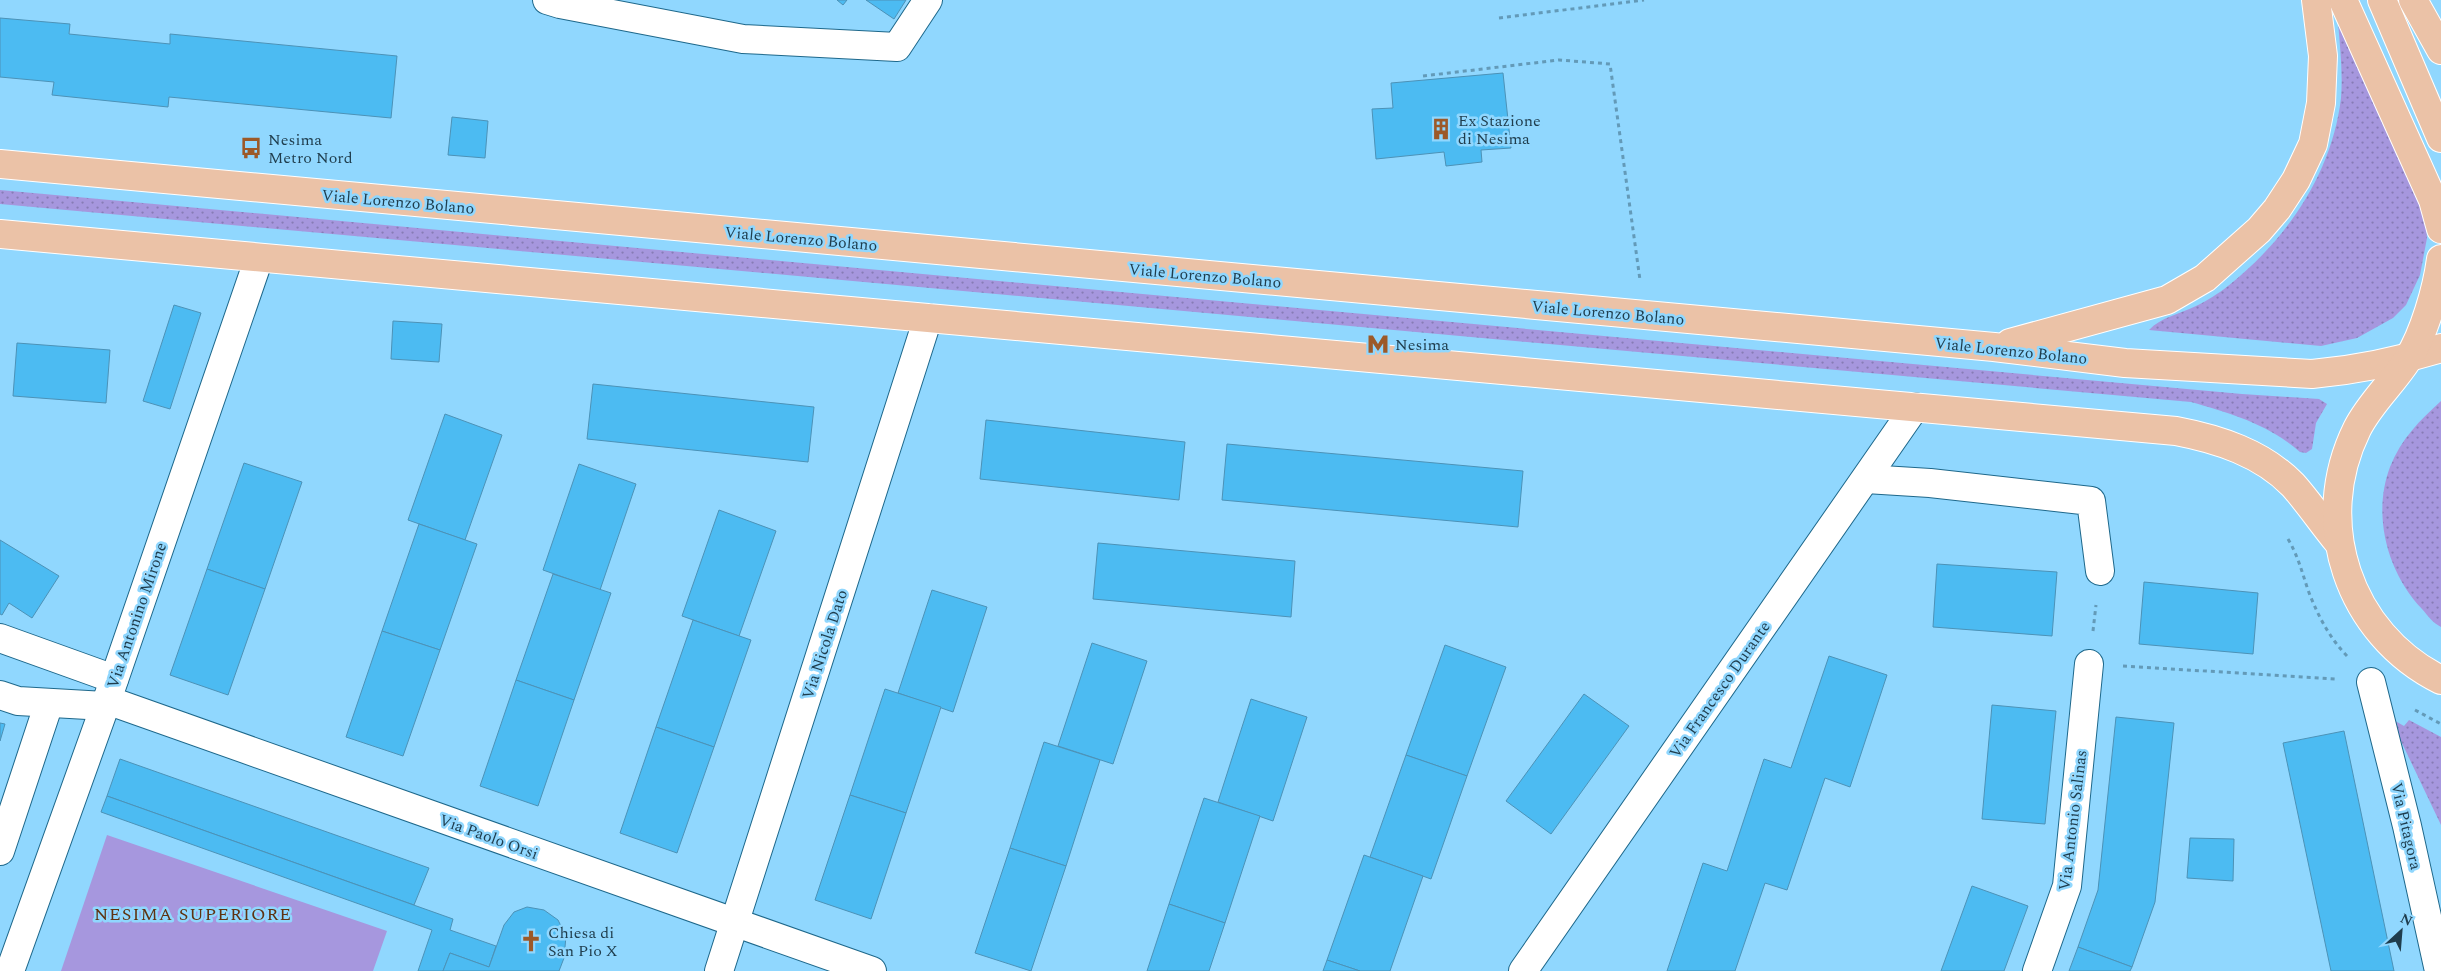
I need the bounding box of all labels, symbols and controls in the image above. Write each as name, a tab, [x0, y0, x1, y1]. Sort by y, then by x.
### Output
place label: Ex Stazione di Nesima	[1458, 109, 1541, 151]
building icon: Ex Stazione di Nesima	[1428, 116, 1454, 142]
place label: Nesima Metro Nord	[268, 128, 353, 170]
bus stop icon: Nesima Metro Nord	[238, 135, 264, 161]
street label: Viale Lorenzo Bolano	[321, 183, 475, 221]
street label: Viale Lorenzo Bolano	[724, 220, 878, 258]
street label: Viale Lorenzo Bolano	[1128, 257, 1282, 295]
street label: Viale Lorenzo Bolano	[1531, 294, 1685, 332]
metro station icon: Nesima	[1365, 331, 1391, 357]
street label: Viale Lorenzo Bolano	[1933, 331, 2088, 371]
place label: Nesima	[1395, 333, 1449, 357]
street label: Via Antonino Mirone	[101, 539, 173, 692]
street label: Via Nicola Dato	[796, 586, 854, 702]
street label: Via Francesco Durante	[1663, 616, 1776, 763]
street label: Via Antonio Salinas	[2052, 748, 2094, 892]
street label: Via Pitagora	[2384, 780, 2428, 872]
street label: Via Paolo Orsi	[436, 808, 541, 866]
district label: NESIMA SUPERIORE	[94, 901, 292, 928]
north arrow	[2376, 906, 2426, 956]
text: N	[2397, 908, 2416, 932]
place label: Chiesa di San Pio X	[548, 921, 618, 963]
church icon: Chiesa di San Pio X	[518, 928, 544, 954]

